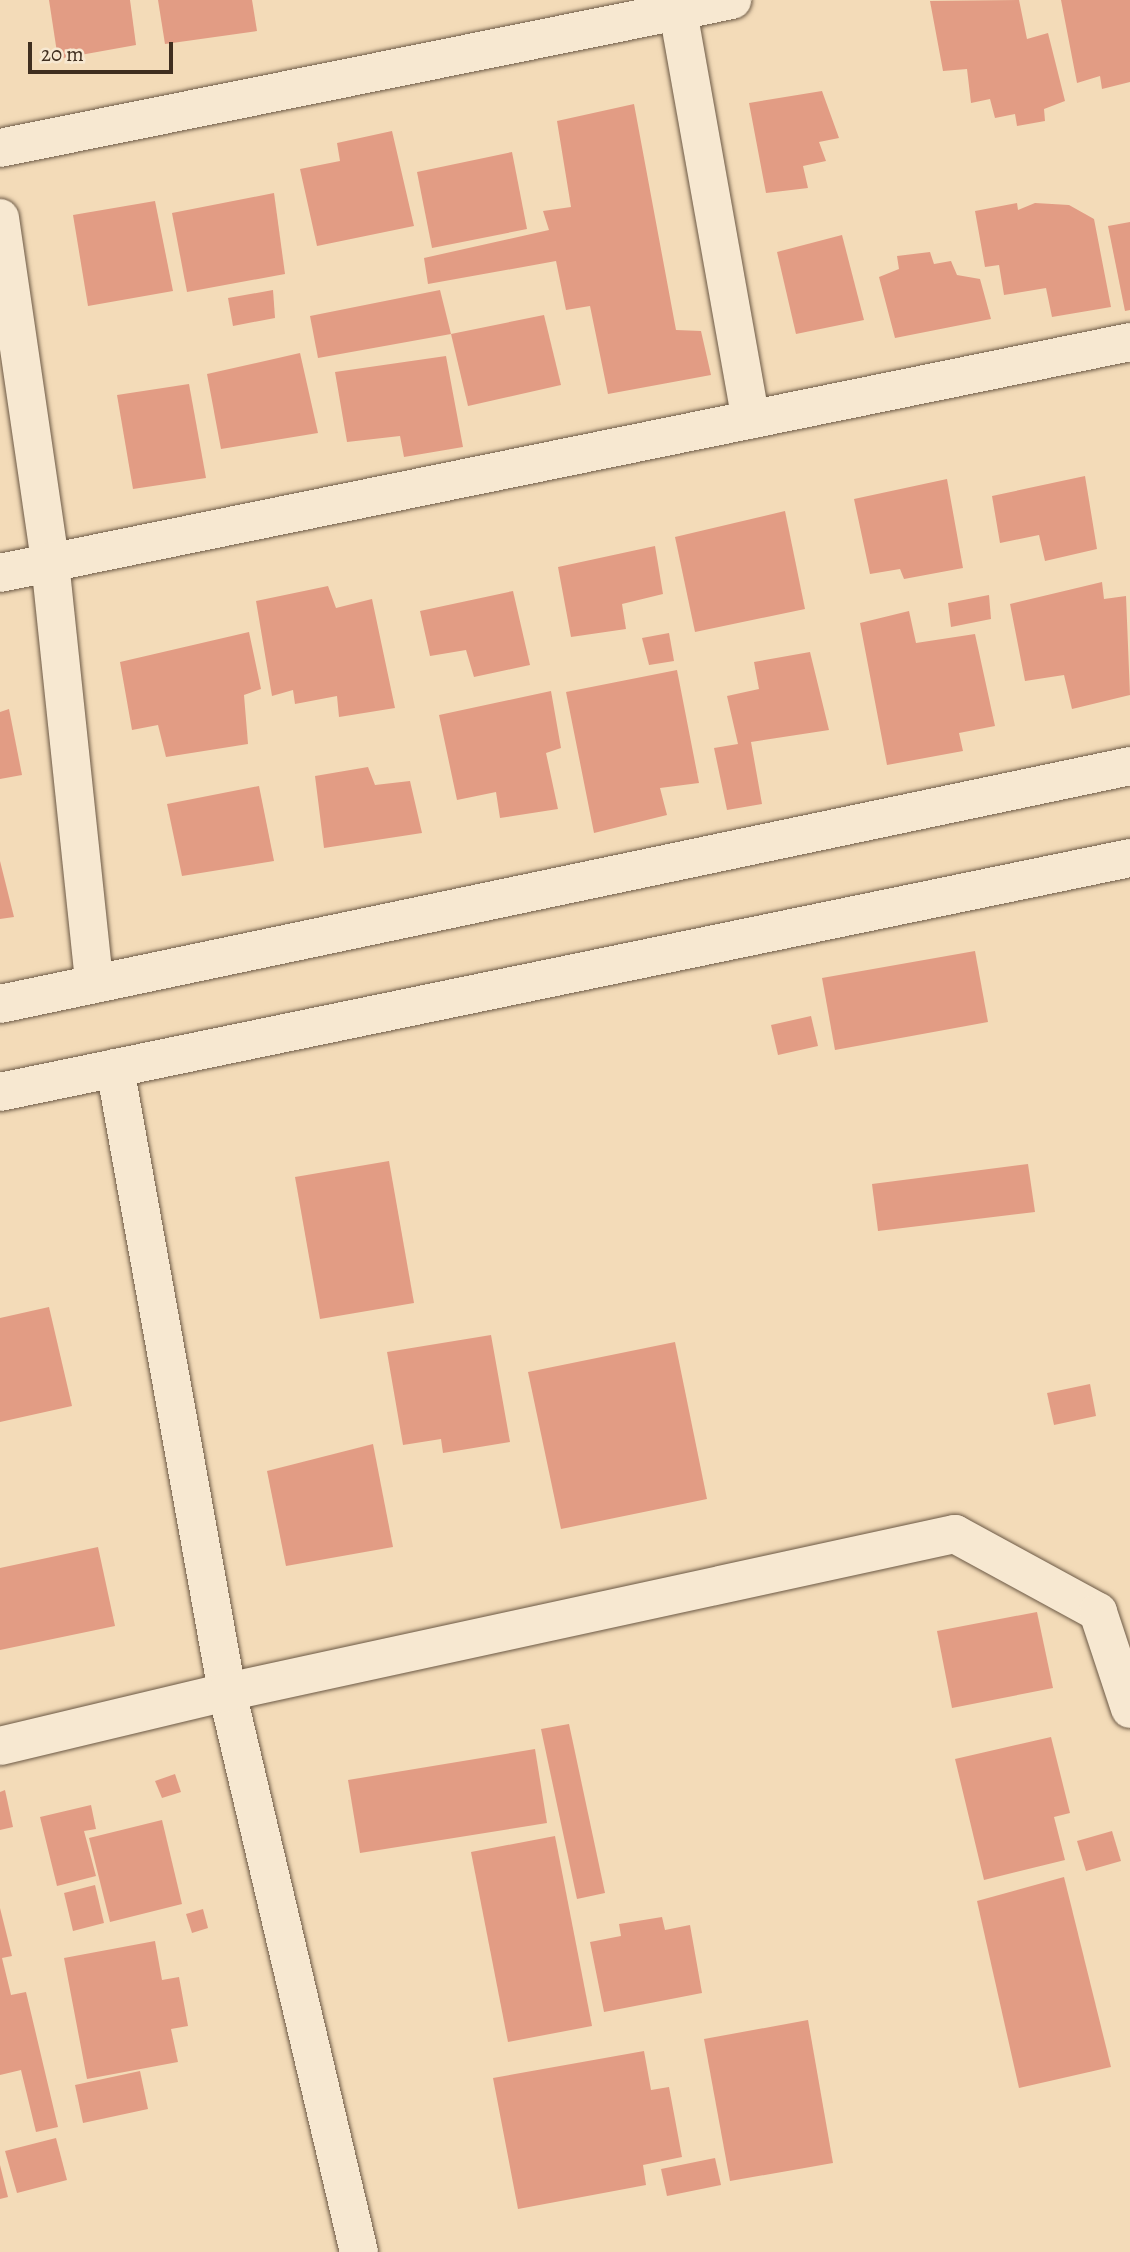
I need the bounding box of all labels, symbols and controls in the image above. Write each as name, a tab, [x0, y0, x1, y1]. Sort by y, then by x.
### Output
scale bar	[32, 28, 177, 72]
text: 20 m	[41, 40, 84, 68]

